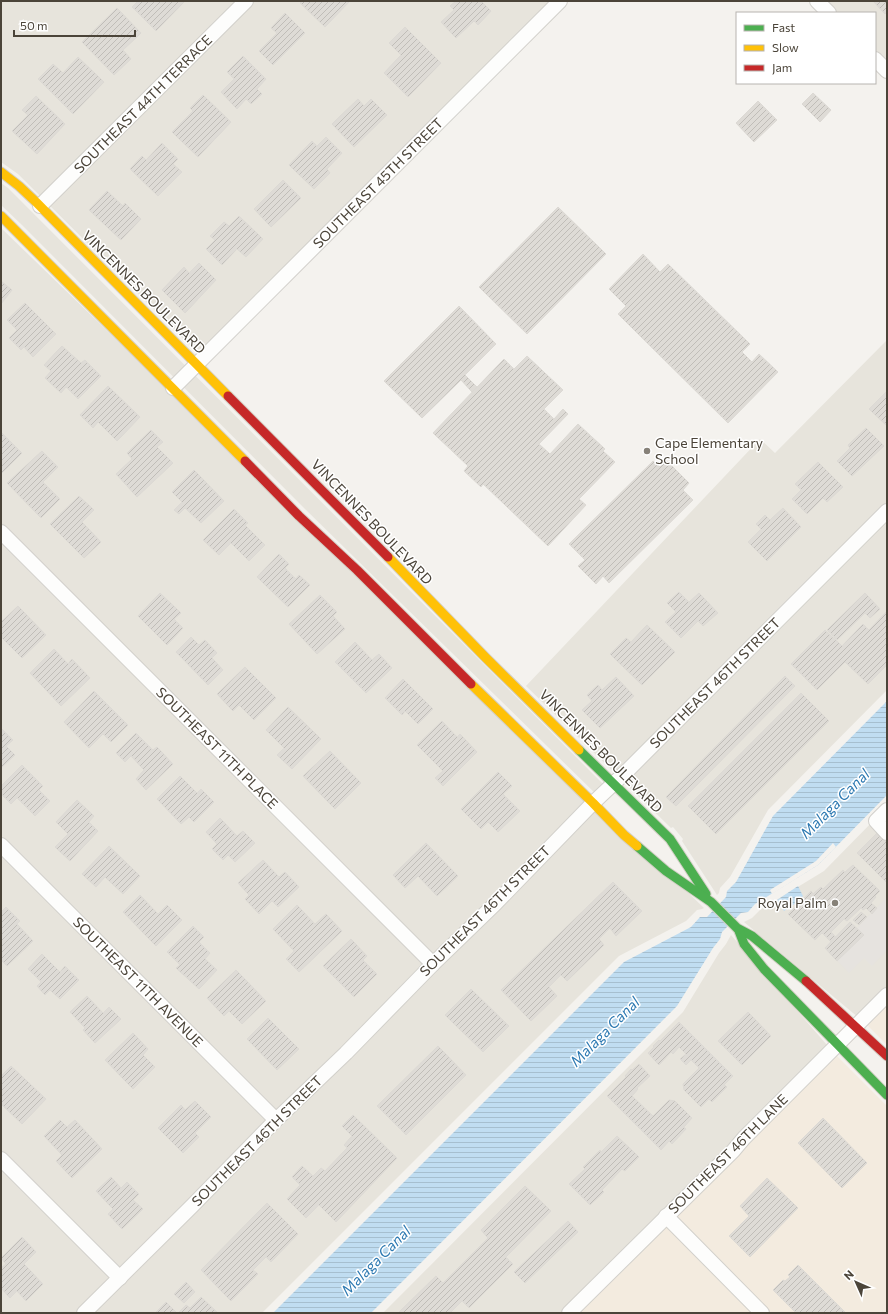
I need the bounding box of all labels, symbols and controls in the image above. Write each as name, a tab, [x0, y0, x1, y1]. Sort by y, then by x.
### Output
scale bar	[14, 12, 135, 38]
legend	[736, 12, 876, 84]
text: 50 m	[20, 18, 48, 32]
text: Fast	[772, 20, 795, 34]
street label: SOUTHEAST 44TH TERRACE	[70, 31, 215, 176]
text: Slow	[772, 40, 799, 54]
text: Jam	[772, 60, 792, 75]
street label: SOUTHEAST 45TH STREET	[309, 114, 446, 251]
street label: VINCENNES BOULEVARD	[79, 226, 210, 357]
place label: Cape Elementary School	[655, 434, 763, 467]
marker: Cape Elementary School	[642, 446, 652, 456]
street label: VINCENNES BOULEVARD	[308, 456, 437, 588]
street label: SOUTHEAST 46TH STREET	[646, 614, 783, 751]
street label: SOUTHEAST 11TH PLACE	[153, 683, 282, 812]
street label: VINCENNES BOULEVARD	[536, 685, 667, 816]
water label: Malaga Canal	[796, 764, 874, 842]
street label: SOUTHEAST 46TH STREET	[416, 842, 553, 979]
place label: Royal Palm	[757, 894, 827, 911]
marker: Royal Palm	[830, 898, 840, 908]
street label: SOUTHEAST 11TH AVENUE	[70, 913, 207, 1050]
water label: Malaga Canal	[566, 992, 644, 1070]
street label: SOUTHEAST 46TH STREET	[188, 1072, 325, 1209]
street label: SOUTHEAST 46TH LANE	[664, 1090, 791, 1217]
water label: Malaga Canal	[337, 1221, 415, 1299]
north arrow	[836, 1262, 876, 1302]
text: N	[841, 1267, 856, 1282]

